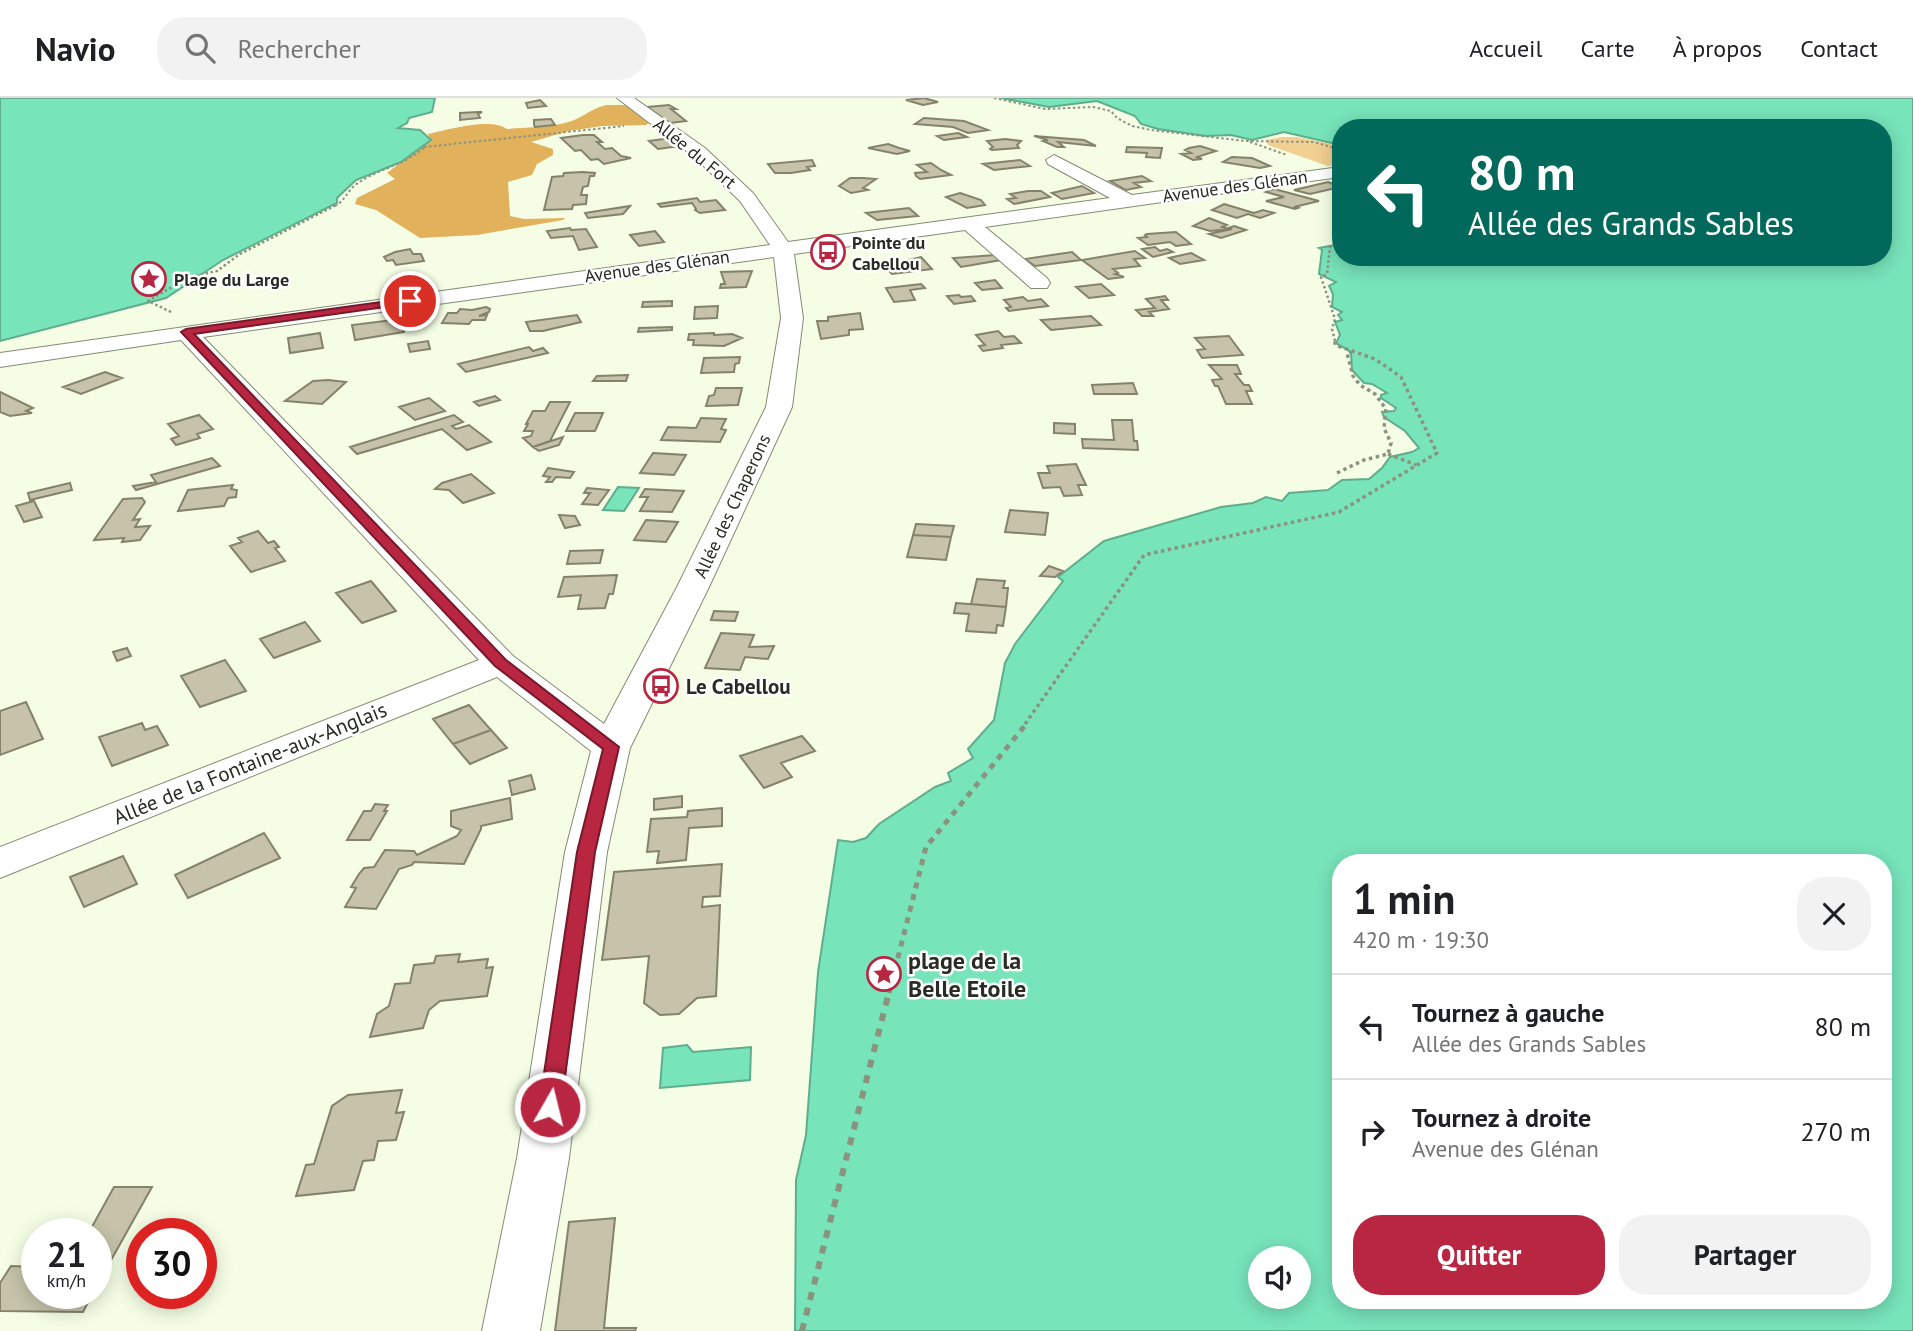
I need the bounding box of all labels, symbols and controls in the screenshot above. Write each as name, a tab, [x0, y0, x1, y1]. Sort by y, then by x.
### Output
search box	[157, 17, 647, 80]
text: Navio	[35, 27, 115, 70]
icon: search	[181, 29, 219, 67]
text: Rechercher	[237, 32, 361, 65]
text: Accueil	[1469, 33, 1543, 64]
text: Carte	[1581, 33, 1635, 64]
text: À propos	[1673, 33, 1762, 64]
text: Contact	[1800, 33, 1878, 64]
street label: Allée du Fort	[649, 113, 741, 193]
text: 80 m	[1468, 140, 1575, 204]
icon: left	[1353, 147, 1444, 238]
street label: Avenue des Glénan	[1161, 164, 1309, 208]
text: Allée des Grands Sables	[1468, 202, 1794, 244]
place label: Pointe du Cabellou	[852, 231, 925, 275]
bus stop icon: Pointe du Cabellou	[809, 233, 847, 271]
street label: Avenue des Glénan	[583, 244, 731, 288]
place icon: Plage du Large	[130, 260, 168, 298]
place label: Plage du Large	[174, 268, 289, 291]
pin	[380, 271, 440, 331]
icon: arrive	[391, 282, 429, 320]
street label: Allée des Chaperons	[689, 430, 775, 582]
bus stop icon: Le Cabellou	[642, 667, 680, 705]
place label: Le Cabellou	[686, 673, 791, 700]
street label: Allée de la Fontaine-aux-Anglais	[109, 696, 391, 830]
text: 1 min	[1353, 871, 1455, 926]
button: close	[1797, 877, 1871, 951]
text: 420 m · 19:30	[1353, 925, 1489, 954]
place label: plage de la Belle Etoile	[908, 945, 1026, 1004]
place icon: plage de la Belle Etoile	[865, 955, 903, 993]
text: Tournez à gauche	[1412, 996, 1604, 1029]
icon: left	[1353, 1008, 1391, 1046]
text: 80 m	[1815, 1010, 1871, 1043]
text: Allée des Grands Sables	[1412, 1029, 1646, 1058]
position arrow	[513, 1070, 587, 1144]
text: Tournez à droite	[1412, 1101, 1591, 1134]
icon: right	[1353, 1113, 1391, 1151]
text: 270 m	[1800, 1115, 1871, 1148]
text: Avenue des Glénan	[1412, 1134, 1599, 1163]
button: Quitter	[1353, 1215, 1605, 1295]
button: Partager	[1619, 1215, 1871, 1295]
speed limit sign: 30	[126, 1218, 217, 1309]
text: 21	[47, 1231, 86, 1277]
map controls	[1248, 1246, 1311, 1309]
button: sound	[1248, 1246, 1311, 1309]
text: km/h	[47, 1269, 86, 1292]

